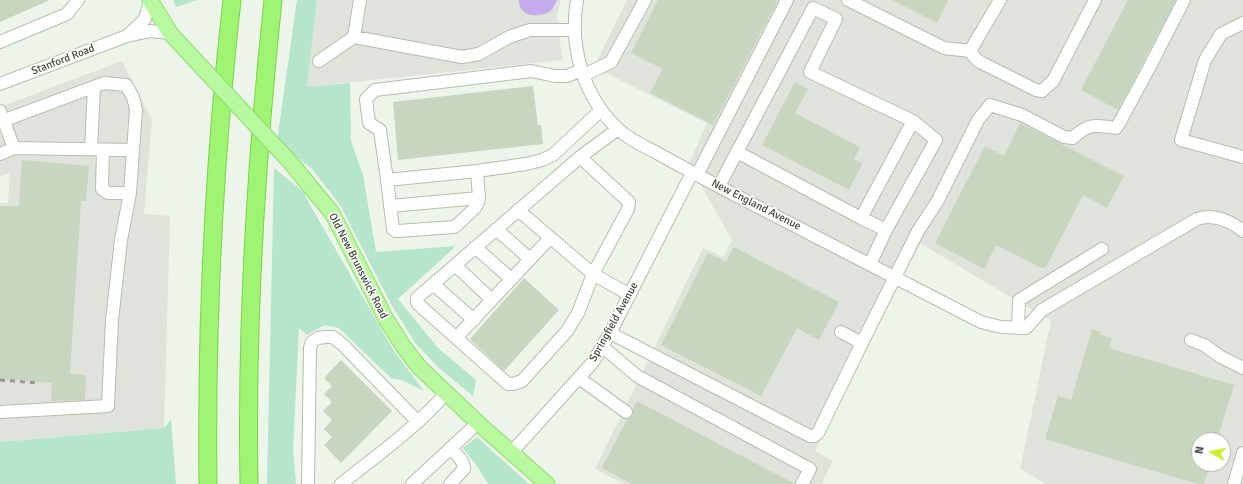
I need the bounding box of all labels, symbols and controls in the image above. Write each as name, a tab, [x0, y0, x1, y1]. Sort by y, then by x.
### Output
street label: Stanford Road	[30, 42, 96, 78]
street label: New England Avenue	[709, 177, 803, 233]
street label: Old New Brunswick Road	[326, 211, 390, 321]
street label: Springfield Avenue	[587, 280, 641, 364]
north arrow	[1191, 432, 1231, 472]
text: N	[1193, 445, 1207, 455]

